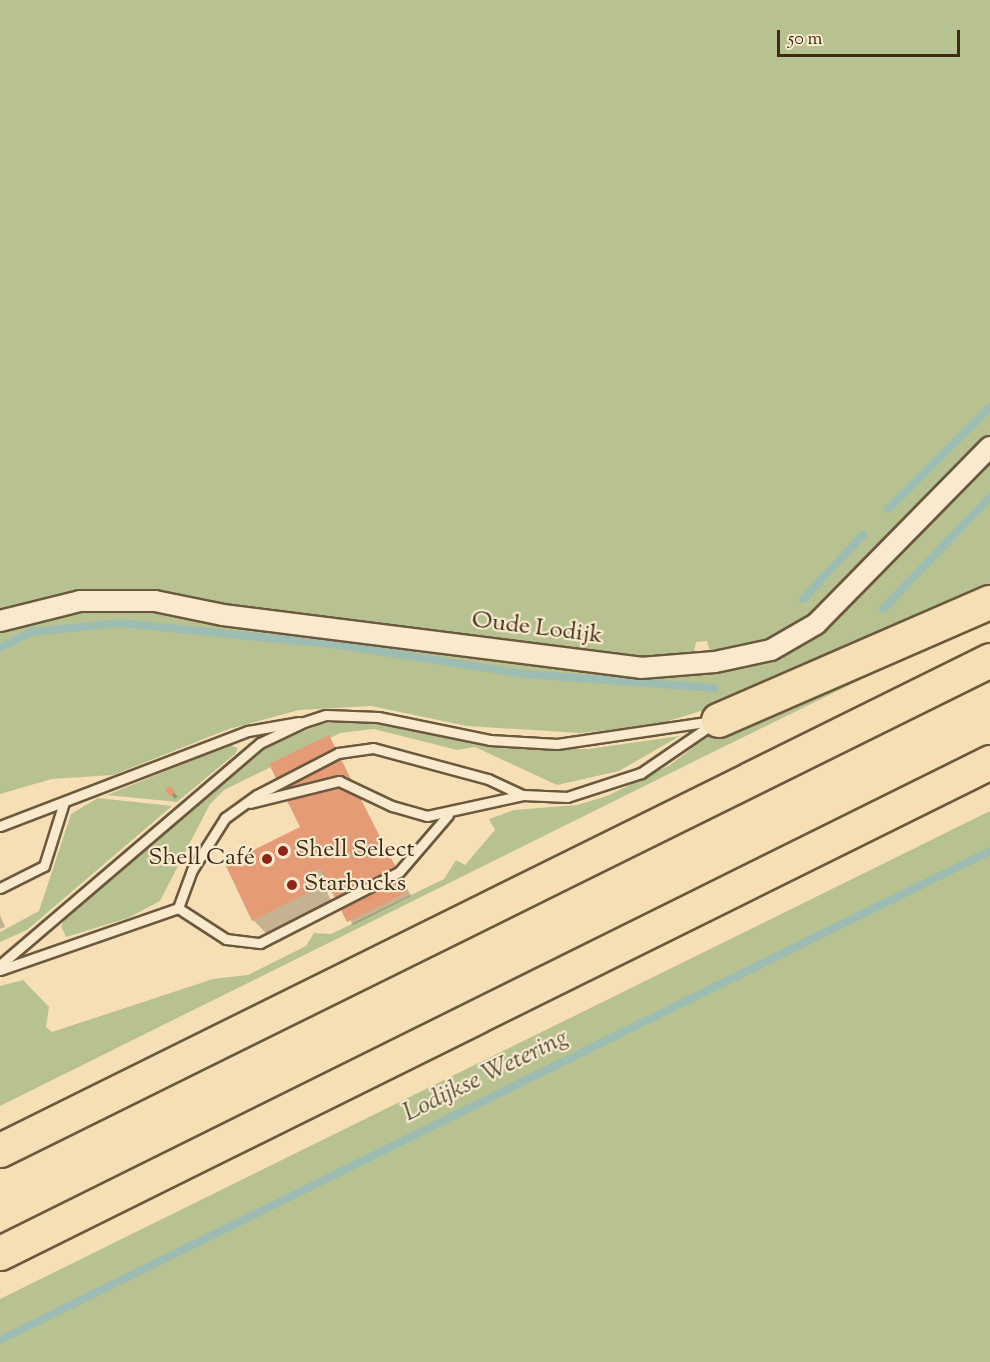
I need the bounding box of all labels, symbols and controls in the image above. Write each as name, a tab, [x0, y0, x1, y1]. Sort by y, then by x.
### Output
scale bar	[780, 18, 963, 56]
text: 50 m	[788, 27, 822, 53]
street label: Oude Lodijk	[470, 607, 604, 651]
place label: Shell Select	[295, 837, 415, 865]
marker: Shell Select	[276, 844, 290, 858]
place label: Shell Café	[148, 845, 255, 873]
marker: Shell Café	[260, 852, 274, 866]
place label: Starbucks	[304, 871, 406, 899]
marker: Starbucks	[285, 878, 299, 892]
water label: Lodijkse Wetering	[398, 1022, 574, 1130]

